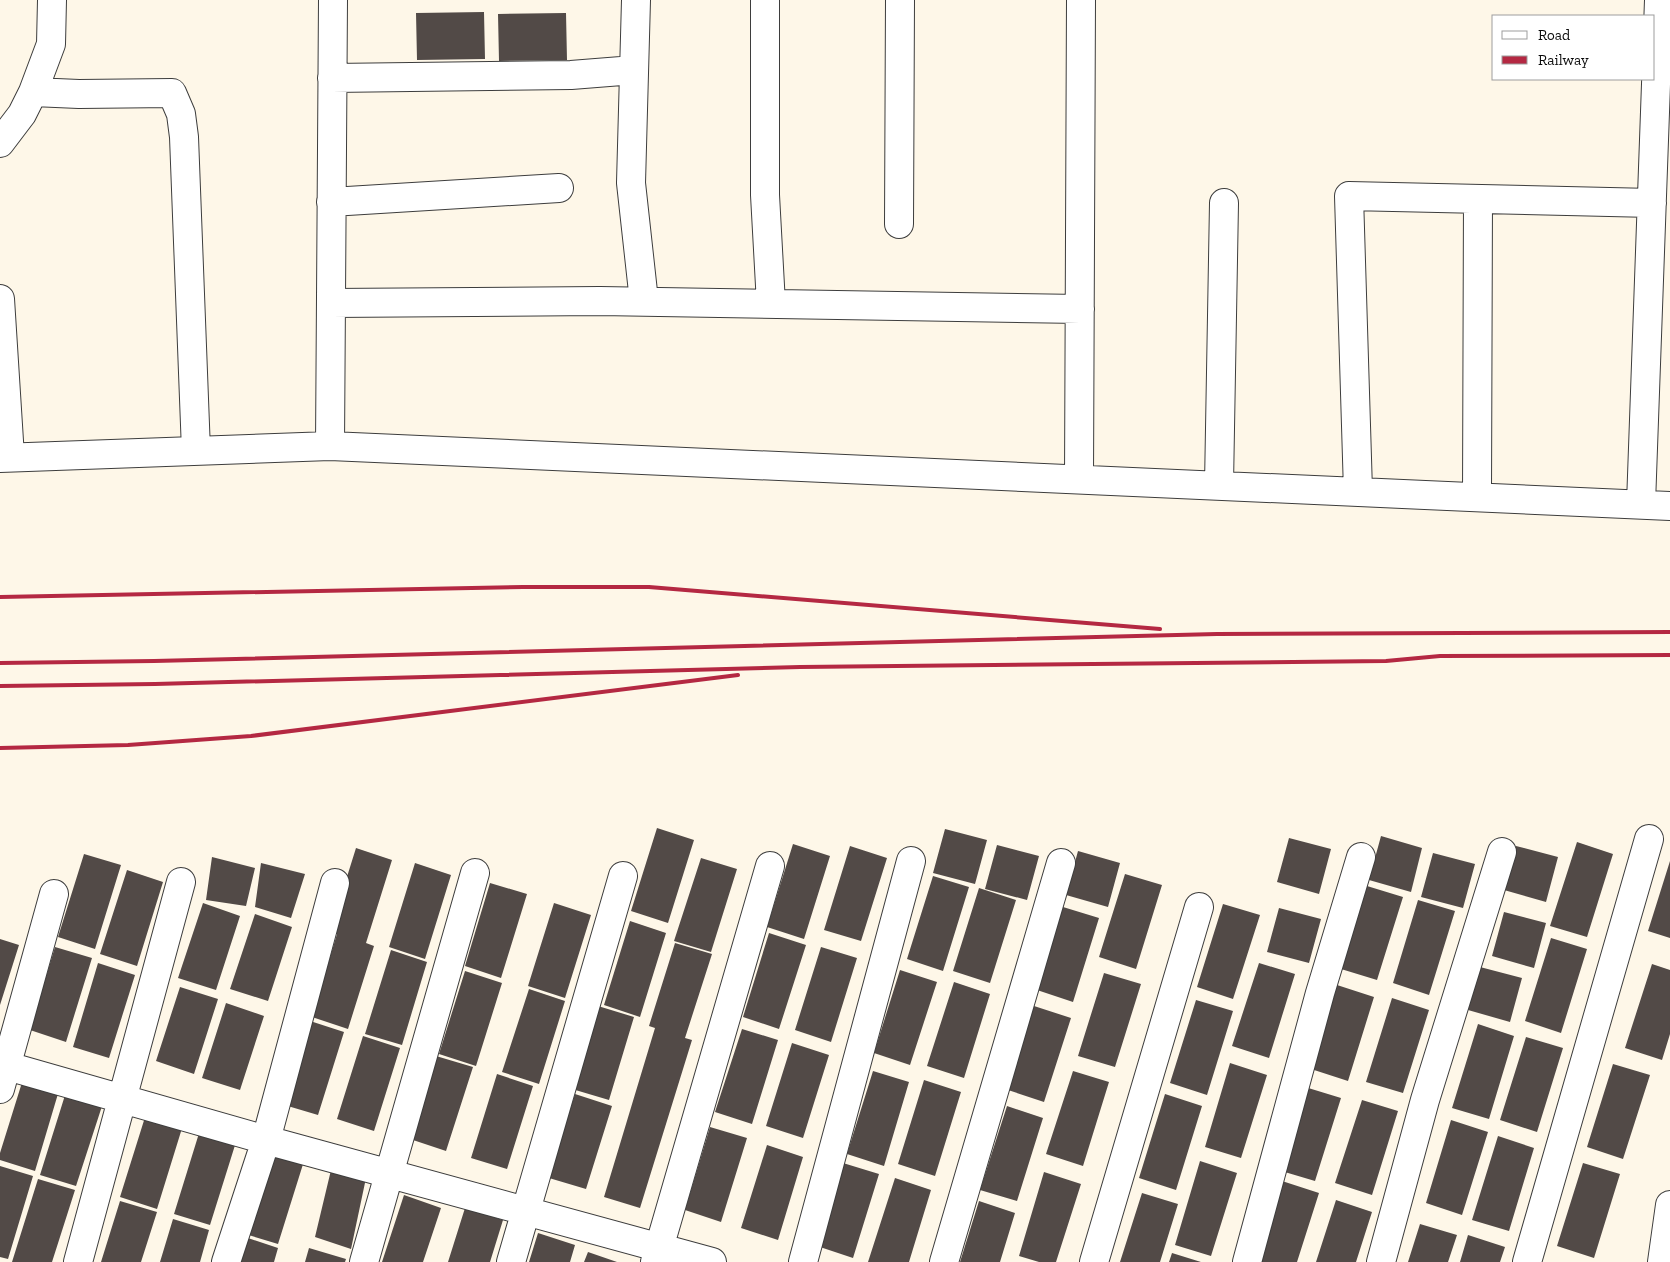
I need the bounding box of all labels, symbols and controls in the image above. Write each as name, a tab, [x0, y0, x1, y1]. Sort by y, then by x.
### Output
legend	[1492, 15, 1655, 80]
text: Road	[1538, 26, 1571, 44]
text: Railway	[1538, 51, 1589, 69]

